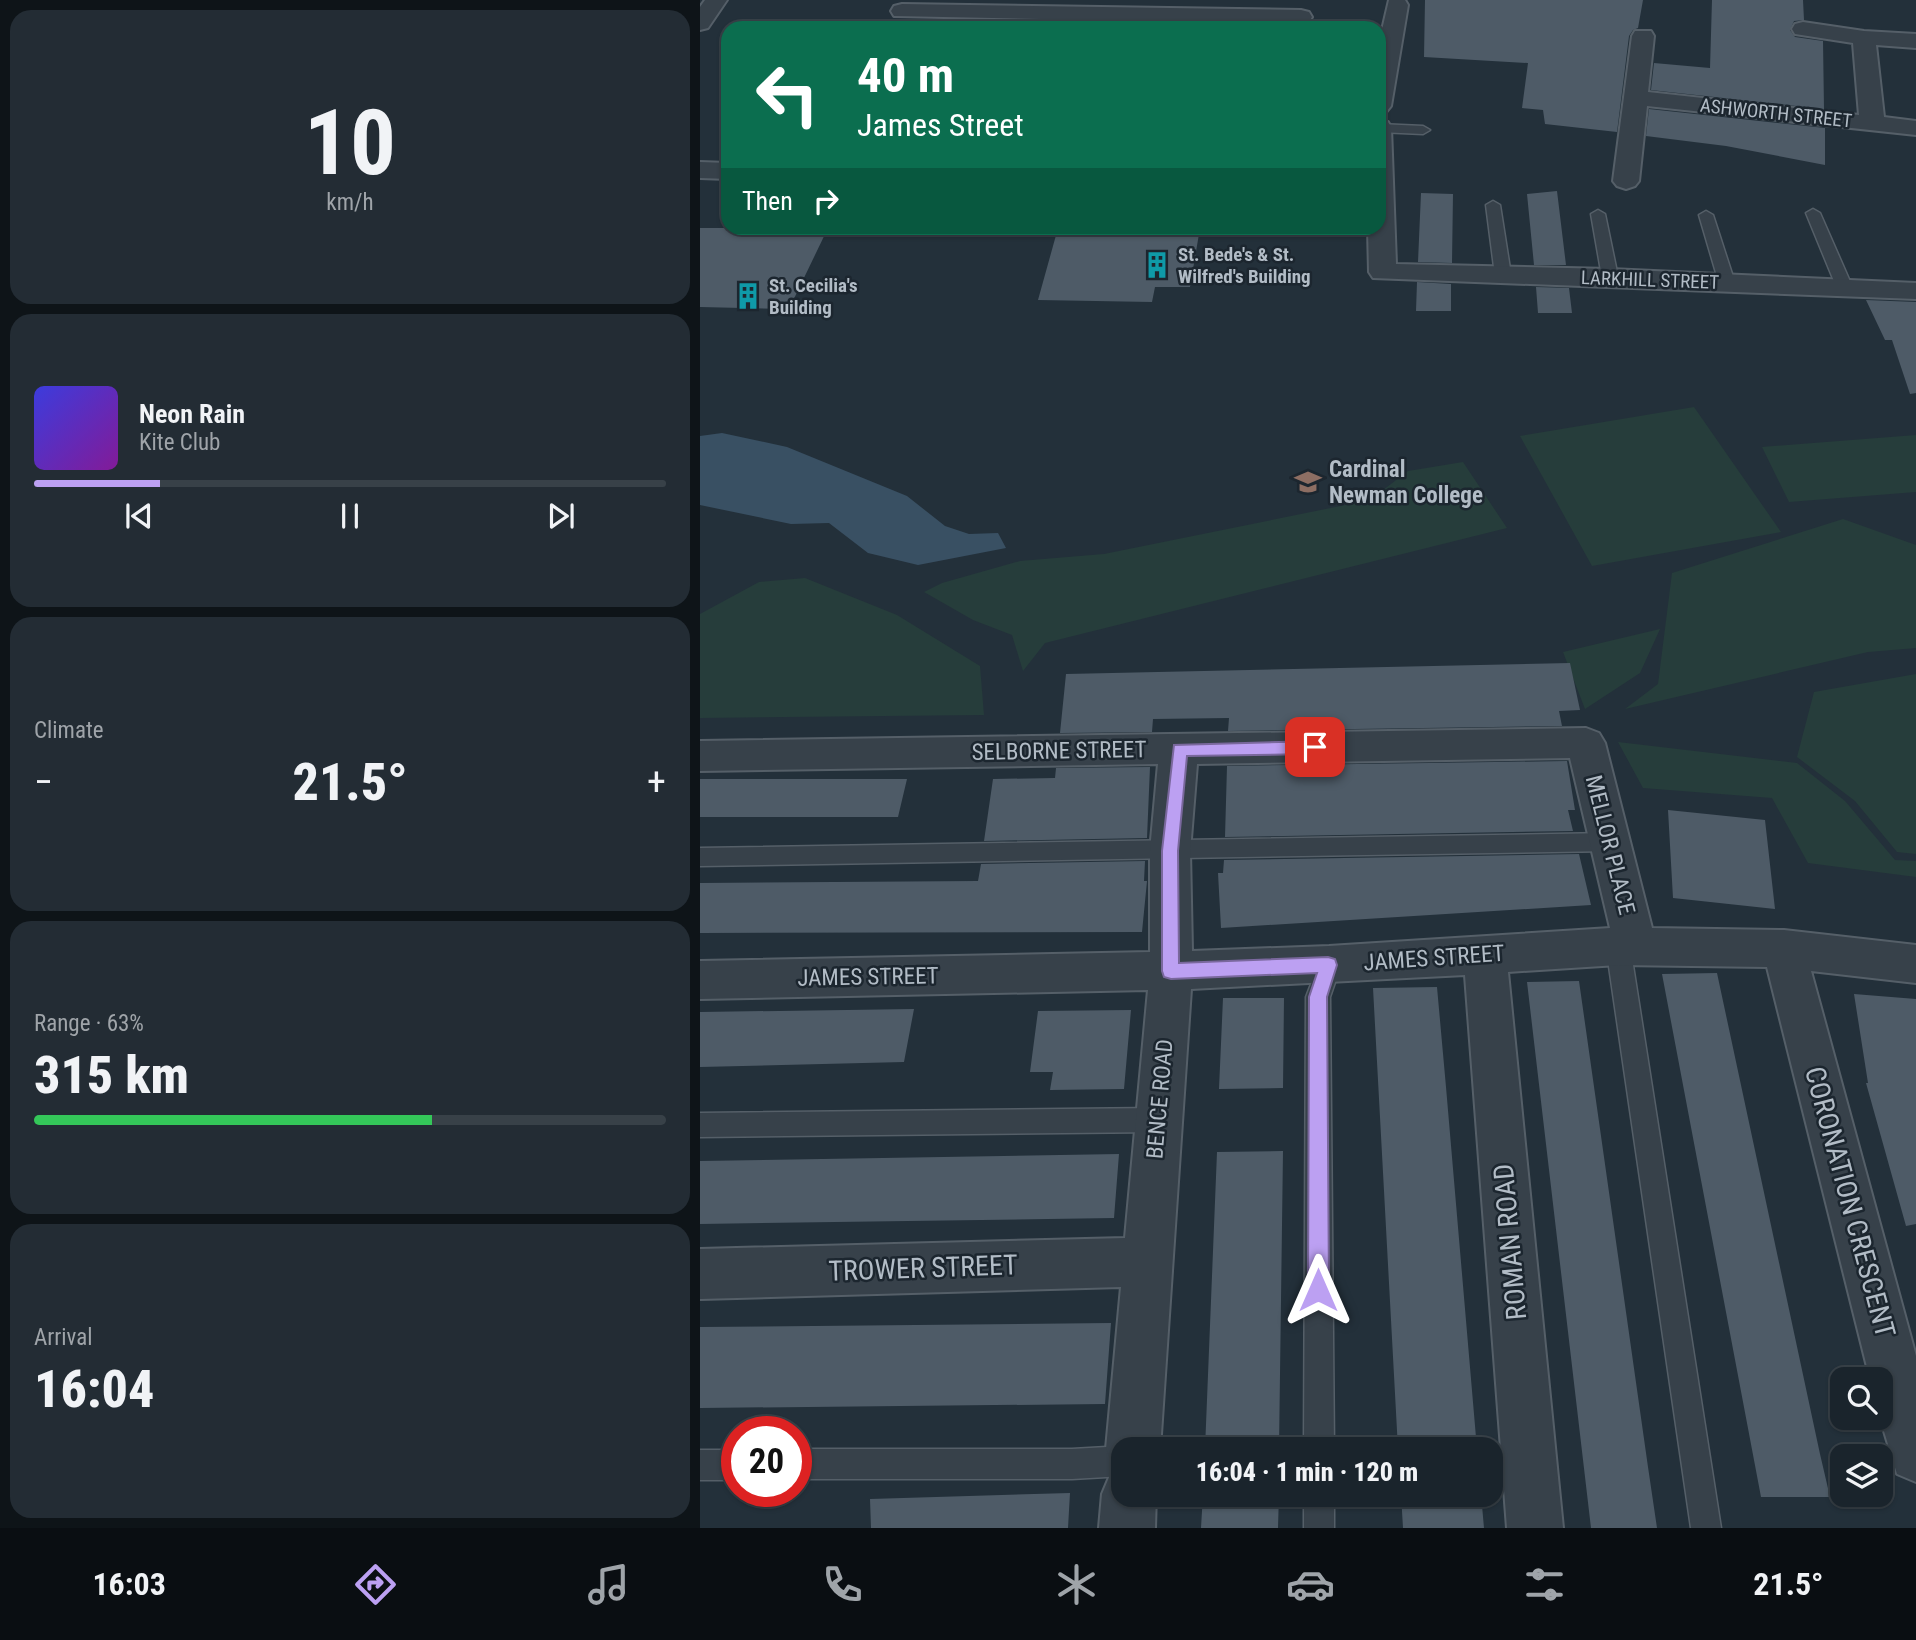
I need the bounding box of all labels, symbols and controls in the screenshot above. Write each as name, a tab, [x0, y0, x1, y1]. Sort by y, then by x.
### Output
text: 40 m	[857, 47, 954, 104]
icon: left	[742, 49, 833, 140]
text: 10	[304, 90, 396, 196]
street label: ASHWORTH STREET	[1699, 94, 1853, 132]
text: James Street	[857, 106, 1024, 144]
icon: right	[807, 182, 845, 220]
text: Then	[742, 186, 793, 216]
text: km/h	[326, 189, 374, 216]
place label: St. Bede's & St. Wilfred's Building	[1178, 243, 1311, 288]
building icon: St. Bede's & St. Wilfred's Building	[1142, 250, 1172, 280]
street label: LARKHILL STREET	[1580, 266, 1720, 294]
place label: St. Cecilia's Building	[769, 274, 858, 319]
building icon: St. Cecilia's Building	[733, 281, 763, 311]
text: Neon Rain	[139, 399, 245, 429]
text: Kite Club	[139, 429, 220, 456]
place label: Cardinal Newman College	[1329, 456, 1483, 509]
school or university icon: Cardinal Newman College	[1293, 467, 1323, 497]
icon: previous	[120, 497, 158, 535]
icon: pause	[331, 497, 369, 535]
icon: next	[542, 497, 580, 535]
text: Climate	[34, 717, 104, 744]
pin	[1285, 717, 1345, 777]
icon: arrive	[1296, 728, 1334, 766]
street label: SELBORNE STREET	[971, 736, 1147, 766]
text: 21.5°	[292, 752, 408, 813]
text: −	[34, 760, 53, 804]
text: +	[647, 760, 666, 804]
street label: MELLOR PLACE	[1580, 772, 1640, 918]
street label: JAMES STREET	[1363, 940, 1505, 976]
street label: JAMES STREET	[797, 962, 939, 992]
text: Range · 63%	[34, 1010, 144, 1037]
street label: BENCE ROAD	[1141, 1038, 1179, 1160]
text: 315 km	[34, 1045, 189, 1106]
street label: CORONATION CRESCENT	[1798, 1063, 1902, 1341]
street label: ROMAN ROAD	[1487, 1163, 1533, 1321]
street label: TROWER STREET	[828, 1248, 1018, 1288]
position arrow	[1281, 1253, 1355, 1327]
text: Arrival	[34, 1324, 93, 1351]
text: 16:04	[34, 1359, 154, 1420]
map controls	[1830, 1367, 1893, 1507]
button: search	[1830, 1367, 1893, 1430]
speed limit sign: 20	[721, 1416, 812, 1507]
button: layers	[1830, 1444, 1893, 1507]
text: 16:04 · 1 min · 120 m	[1196, 1457, 1418, 1487]
icon: directions	[351, 1560, 400, 1609]
icon: music	[584, 1560, 633, 1609]
icon: phone	[818, 1560, 867, 1609]
icon: climate	[1052, 1560, 1101, 1609]
icon: car	[1286, 1560, 1335, 1609]
icon: filters	[1520, 1560, 1569, 1609]
text: 16:03	[92, 1565, 166, 1603]
text: 21.5°	[1753, 1565, 1824, 1603]

